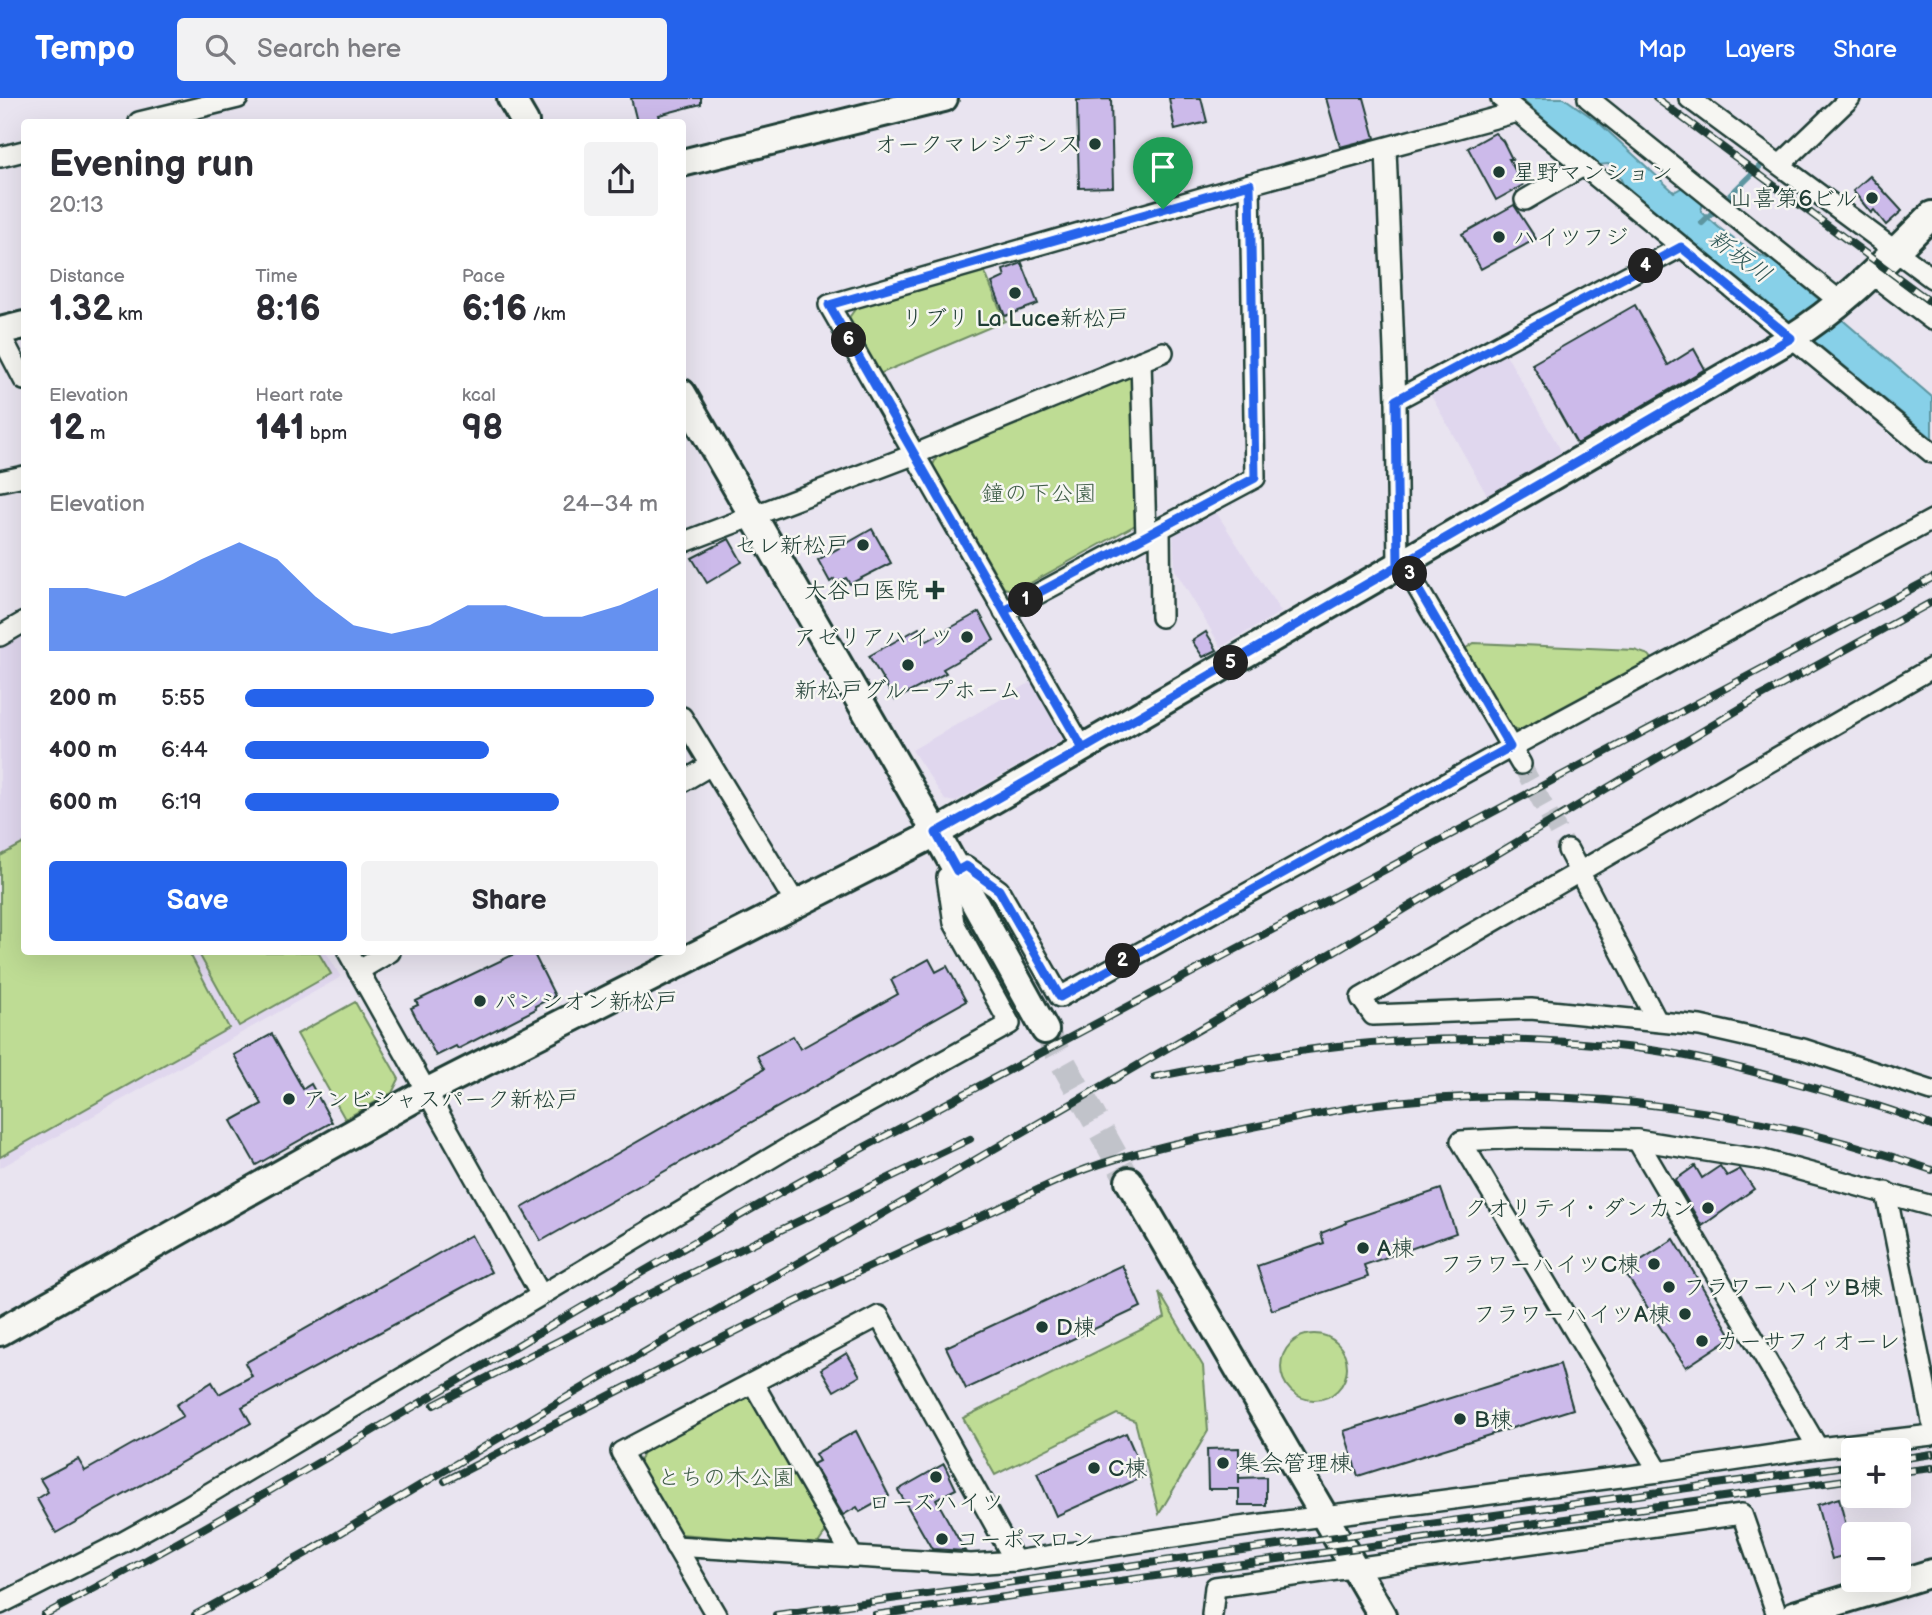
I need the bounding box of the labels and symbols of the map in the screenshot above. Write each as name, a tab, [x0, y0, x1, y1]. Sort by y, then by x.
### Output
place label: オークマレジデンス	[874, 131, 1081, 159]
marker: オークマレジデンス	[1087, 136, 1103, 152]
pin	[1133, 137, 1193, 209]
place label: 星野マンション	[1513, 159, 1673, 187]
marker: 星野マンション	[1491, 164, 1507, 180]
place label: 山喜第6ビル	[1729, 185, 1858, 213]
marker: 山喜第6ビル	[1864, 190, 1880, 206]
water label: 新坂川	[1702, 223, 1777, 290]
place label: ハイツフジ	[1513, 224, 1628, 252]
marker: ハイツフジ	[1491, 229, 1507, 245]
pin: 4	[1628, 248, 1664, 284]
marker: リブリ La Luce新松戸	[1007, 285, 1023, 301]
place label: リブリ La Luce新松戸	[901, 305, 1129, 333]
pin: 6	[832, 322, 866, 358]
park label: 鐘の下公園	[982, 480, 1097, 508]
place label: セレ新松戸	[734, 532, 849, 560]
marker: セレ新松戸	[855, 537, 871, 553]
pin: 3	[1392, 556, 1428, 592]
place label: 大谷口医院	[804, 577, 919, 605]
marker: 大谷口医院	[925, 580, 945, 600]
pin: 1	[1009, 582, 1044, 618]
place label: アゼリアハイツ	[793, 624, 953, 652]
marker: アゼリアハイツ	[959, 629, 975, 645]
pin: 5	[1214, 646, 1248, 680]
marker: 新松戸グループホーム	[900, 657, 916, 673]
place label: 新松戸グループホーム	[794, 677, 1022, 705]
pin: 2	[1106, 944, 1140, 978]
place label: パンシオン新松戸	[494, 988, 678, 1016]
marker: パンシオン新松戸	[472, 993, 488, 1009]
place label: アンビシャスパーク新松戸	[303, 1086, 579, 1114]
marker: アンビシャスパーク新松戸	[281, 1091, 297, 1107]
place label: クオリテイ・ダンカン	[1464, 1195, 1694, 1223]
marker: クオリテイ・ダンカン	[1700, 1200, 1716, 1216]
place label: A棟	[1377, 1235, 1414, 1263]
marker: A棟	[1355, 1240, 1371, 1256]
place label: フラワーハイツC棟	[1440, 1251, 1640, 1279]
marker: フラワーハイツC棟	[1646, 1256, 1662, 1272]
place label: フラワーハイツB棟	[1683, 1274, 1883, 1302]
marker: フラワーハイツB棟	[1661, 1279, 1677, 1295]
place label: フラワーハイツA棟	[1473, 1301, 1671, 1329]
marker: フラワーハイツA棟	[1677, 1306, 1693, 1322]
place label: D棟	[1056, 1314, 1096, 1342]
marker: D棟	[1034, 1319, 1050, 1335]
place label: カーサフィオーレ	[1716, 1328, 1900, 1356]
marker: カーサフィオーレ	[1694, 1333, 1710, 1349]
place label: B棟	[1474, 1406, 1513, 1434]
marker: B棟	[1452, 1411, 1468, 1427]
place label: 集会管理棟	[1237, 1450, 1352, 1478]
place label: C棟	[1108, 1455, 1147, 1483]
marker: 集会管理棟	[1215, 1455, 1231, 1471]
marker: C棟	[1086, 1460, 1102, 1476]
park label: とちの木公園	[657, 1464, 795, 1492]
marker: ローズハイツ	[928, 1469, 944, 1485]
place label: ローズハイツ	[868, 1489, 1004, 1517]
place label: コーポマロン	[956, 1526, 1094, 1554]
marker: コーポマロン	[934, 1531, 950, 1547]

